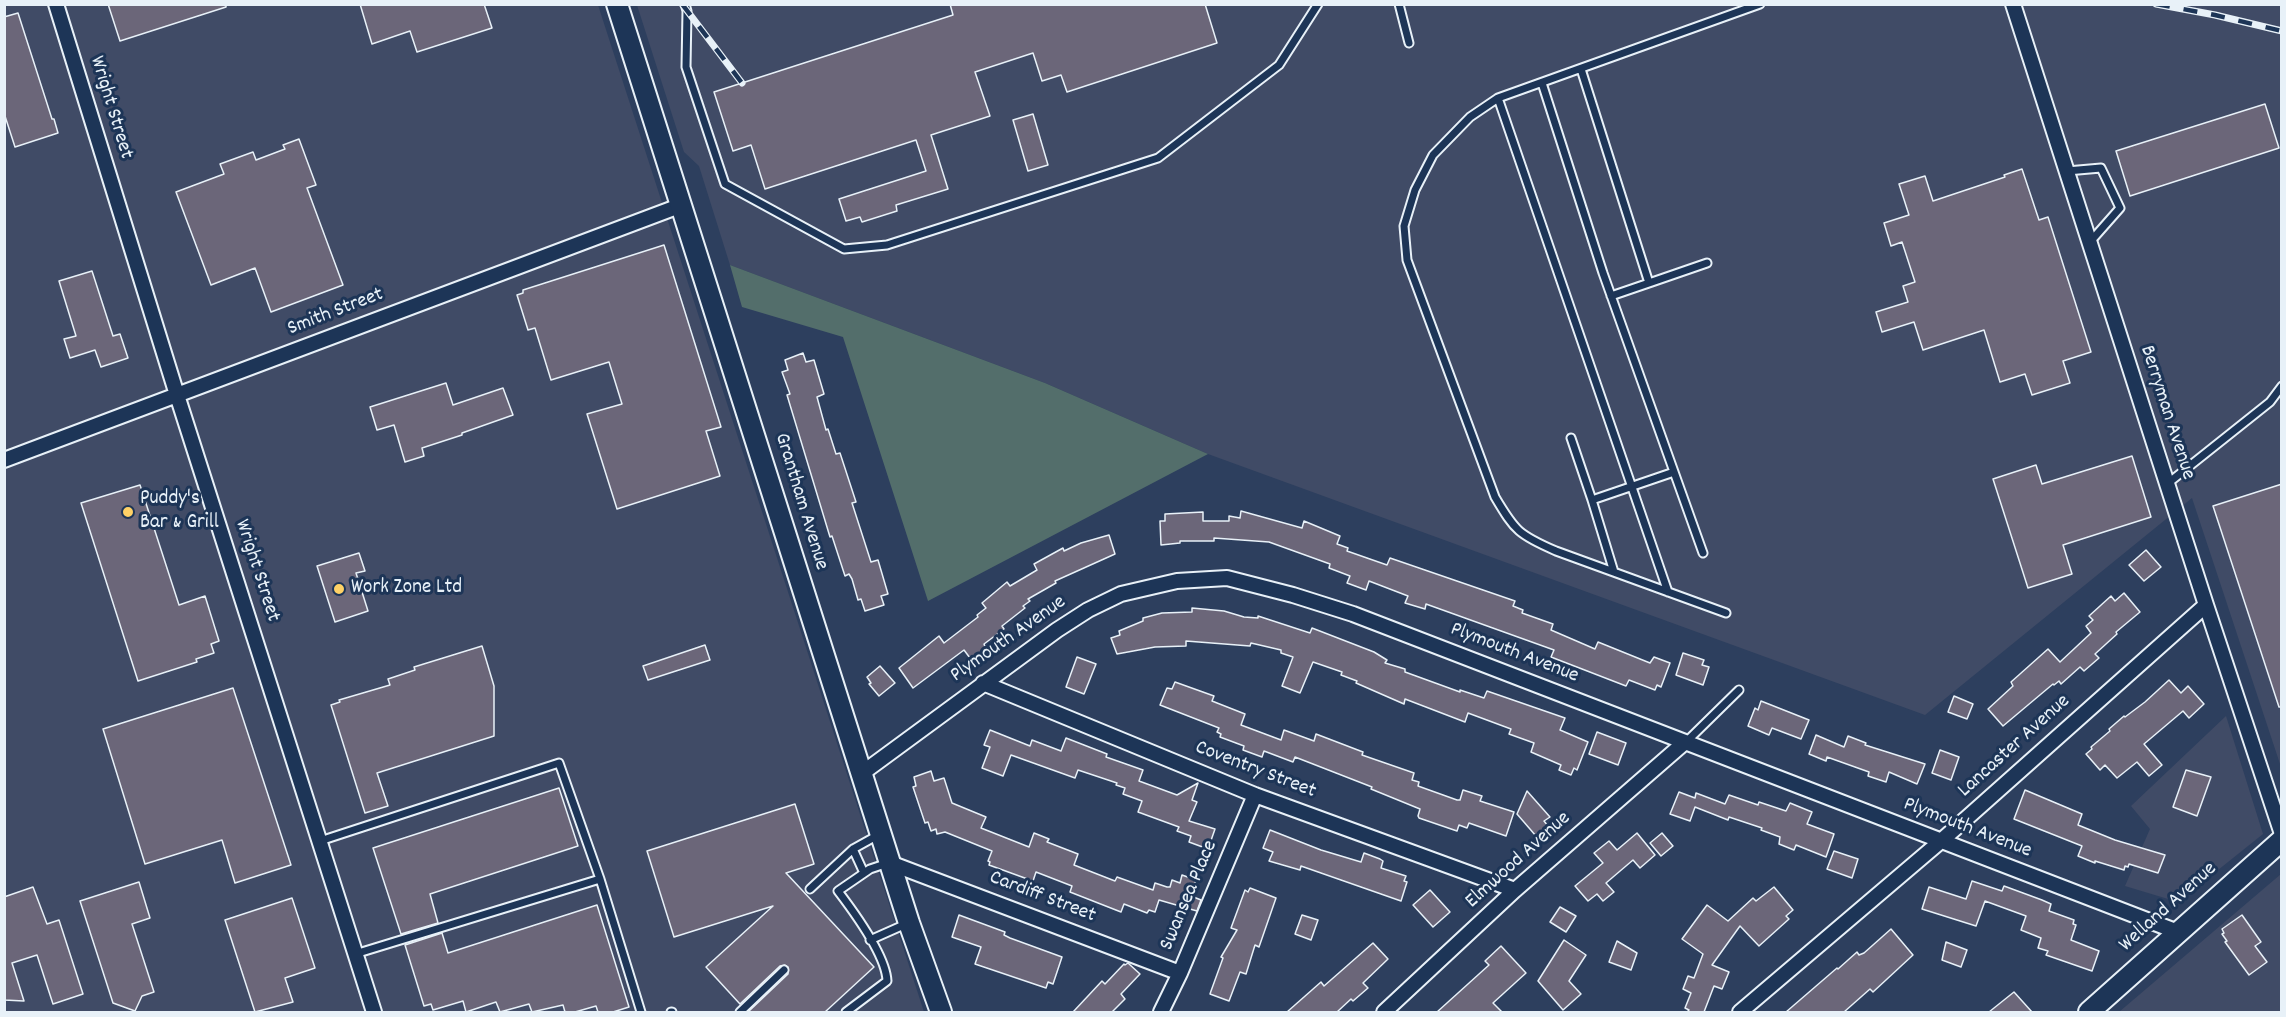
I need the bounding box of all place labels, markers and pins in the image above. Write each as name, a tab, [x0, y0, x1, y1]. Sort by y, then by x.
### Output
place label: Puddy's Bar & Grill	[140, 487, 219, 537]
marker: Puddy's Bar & Grill	[121, 505, 135, 519]
place label: Work Zone Ltd	[351, 576, 462, 602]
marker: Work Zone Ltd	[332, 582, 346, 596]

